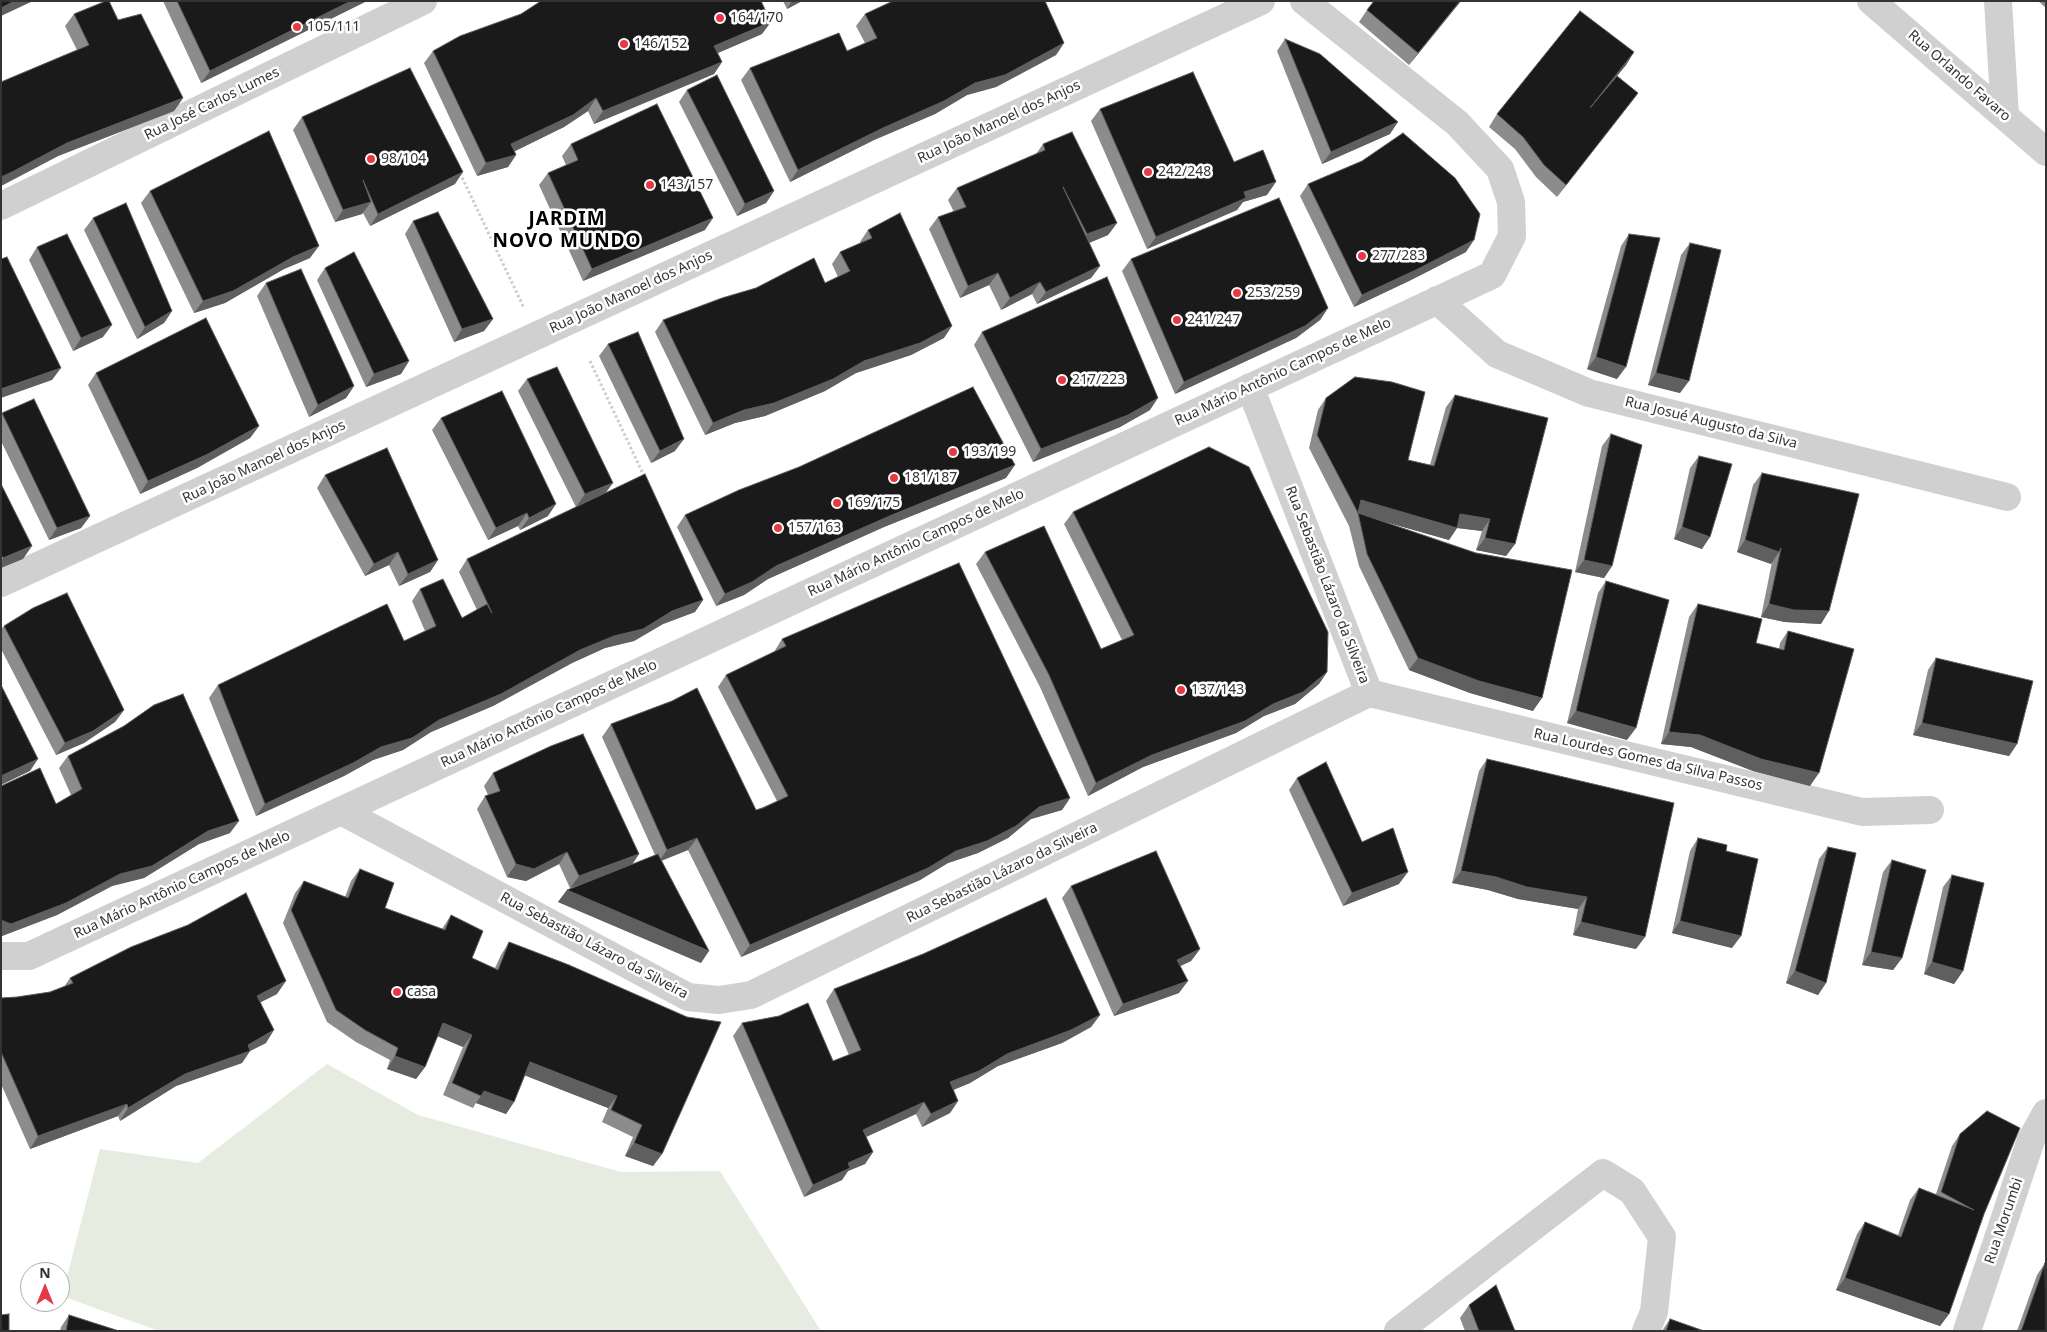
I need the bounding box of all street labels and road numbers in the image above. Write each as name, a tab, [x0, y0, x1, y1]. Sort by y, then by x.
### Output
street label: Rua Orlando Favaro	[1904, 27, 2014, 125]
street label: Rua José Carlos Lumes	[142, 64, 282, 144]
street label: Rua João Manoel dos Anjos	[915, 77, 1083, 167]
street label: Rua João Manoel dos Anjos	[547, 247, 715, 337]
street label: Rua Mário Antônio Campos de Melo	[1172, 314, 1394, 430]
street label: Rua Josué Augusto da Silva	[1623, 393, 1799, 453]
street label: Rua João Manoel dos Anjos	[180, 417, 348, 507]
street label: Rua Sebastião Lázaro da Silveira	[1281, 484, 1373, 686]
street label: Rua Mário Antônio Campos de Melo	[805, 485, 1027, 601]
street label: Rua Mário Antônio Campos de Melo	[438, 656, 660, 772]
street label: Rua Lourdes Gomes da Silva Passos	[1532, 725, 1764, 795]
street label: Rua Sebastião Lázaro da Silveira	[904, 819, 1100, 927]
street label: Rua Mário Antônio Campos de Melo	[71, 827, 293, 943]
street label: Rua Sebastião Lázaro da Silveira	[497, 889, 691, 1003]
street label: Rua Morumbi	[1981, 1176, 2027, 1266]

